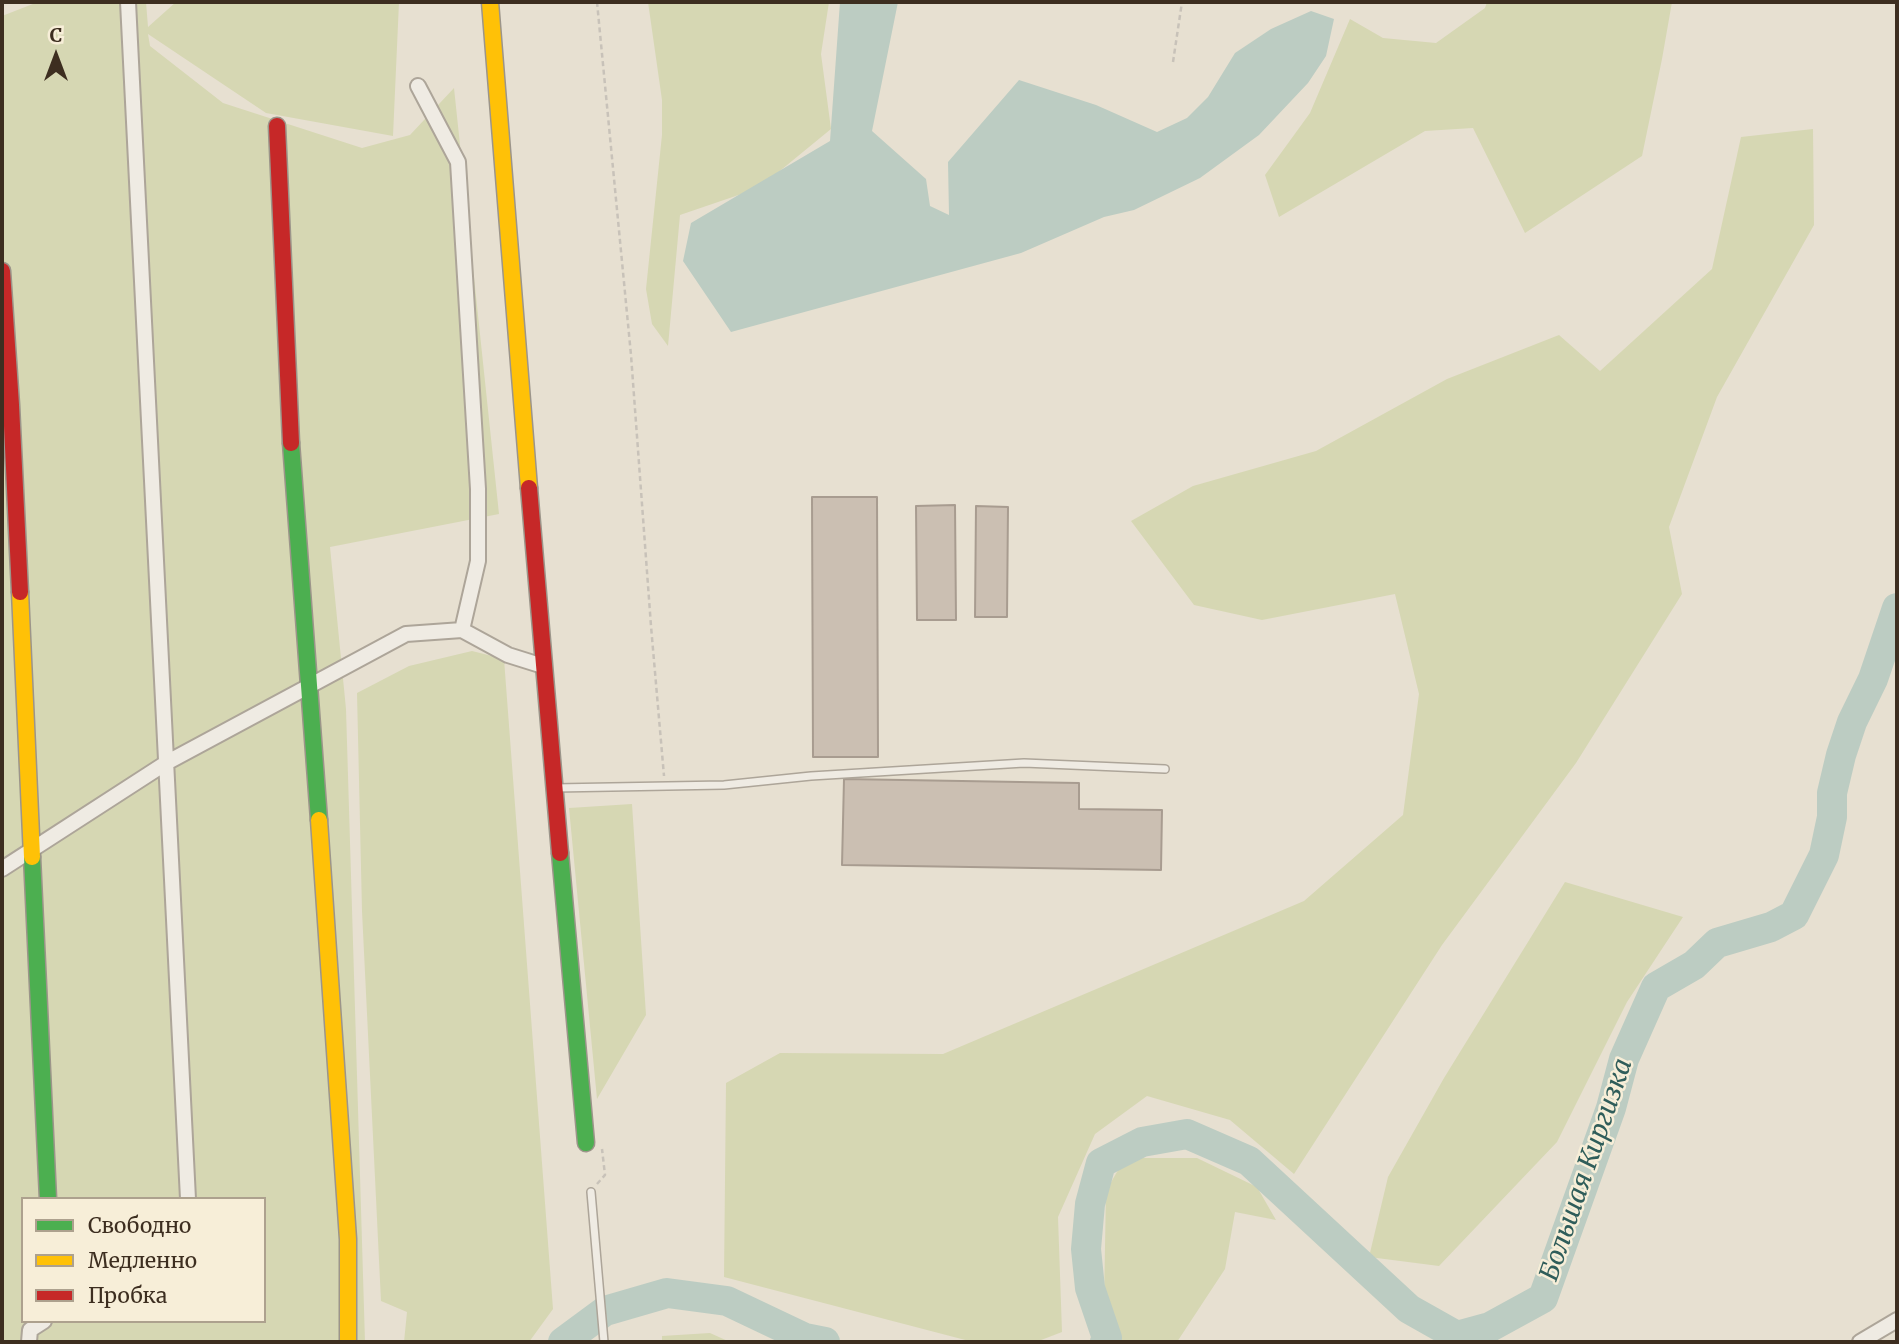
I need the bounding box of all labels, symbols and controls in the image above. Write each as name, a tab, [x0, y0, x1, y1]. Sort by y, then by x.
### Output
north arrow	[21, 21, 91, 91]
text: С	[50, 23, 62, 47]
water label: Большая Киргизка	[1534, 1055, 1640, 1285]
legend	[21, 1197, 266, 1323]
text: Свободно	[88, 1212, 191, 1239]
text: Медленно	[88, 1247, 197, 1274]
text: Пробка	[88, 1282, 167, 1309]

